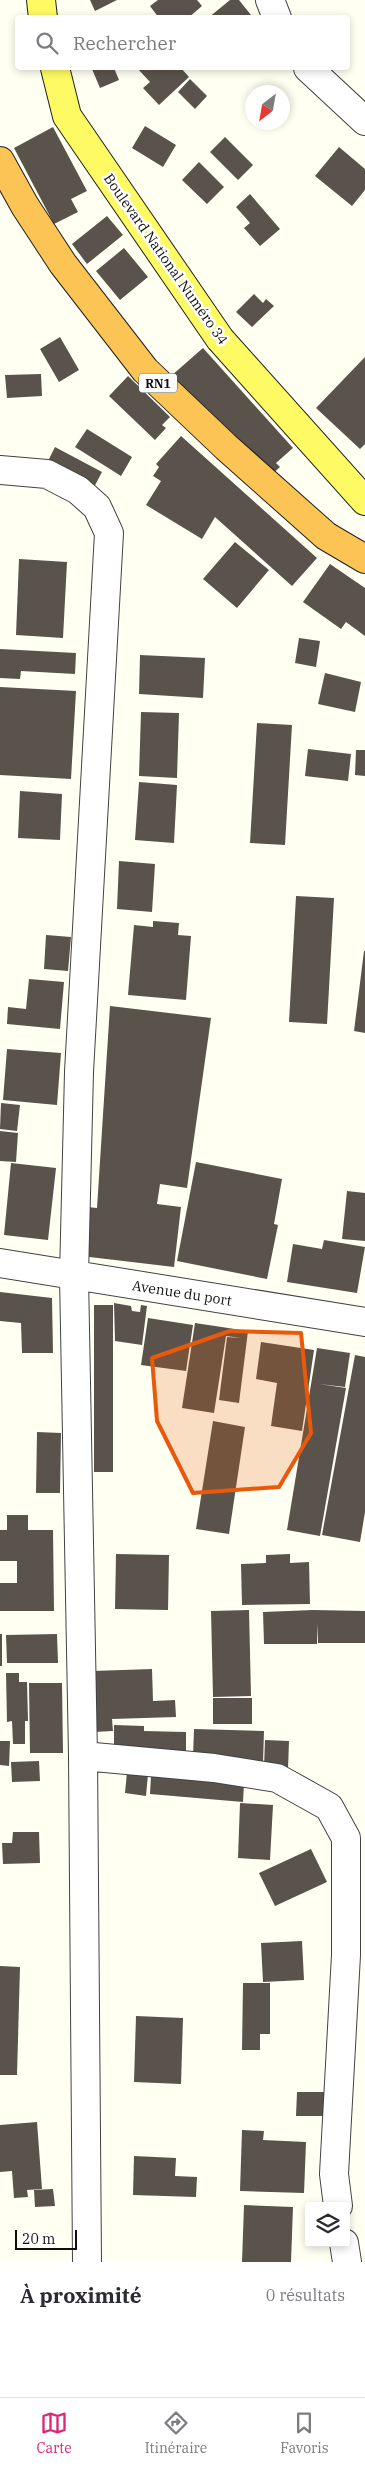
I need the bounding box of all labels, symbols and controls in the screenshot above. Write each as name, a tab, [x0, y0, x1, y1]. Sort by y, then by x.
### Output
search box	[15, 15, 350, 70]
icon: search	[33, 29, 61, 57]
text: Rechercher	[73, 31, 176, 55]
north arrow	[245, 85, 290, 130]
street label: Boulevard National Numéro 34	[100, 170, 232, 348]
road number: RN1	[139, 373, 177, 392]
street label: Avenue du port	[131, 1276, 233, 1310]
map controls	[305, 2202, 350, 2247]
button: layers	[305, 2202, 350, 2247]
scale bar	[15, 2227, 78, 2250]
text: 20 m	[22, 2230, 55, 2248]
text: À proximité	[20, 2281, 142, 2309]
text: 0 résultats	[266, 2285, 345, 2305]
tab: Carte	[36, 2409, 72, 2457]
tab: Itinéraire	[145, 2409, 207, 2457]
tab: Favoris	[280, 2409, 329, 2457]

